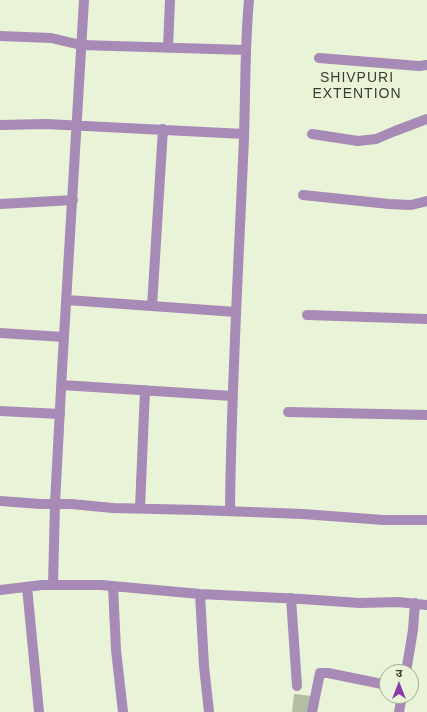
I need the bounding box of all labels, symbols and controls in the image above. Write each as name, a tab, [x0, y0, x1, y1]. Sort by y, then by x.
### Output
district label: SHIVPURI EXTENTION	[312, 70, 402, 102]
north arrow	[379, 664, 419, 704]
text: उ	[396, 667, 402, 679]

